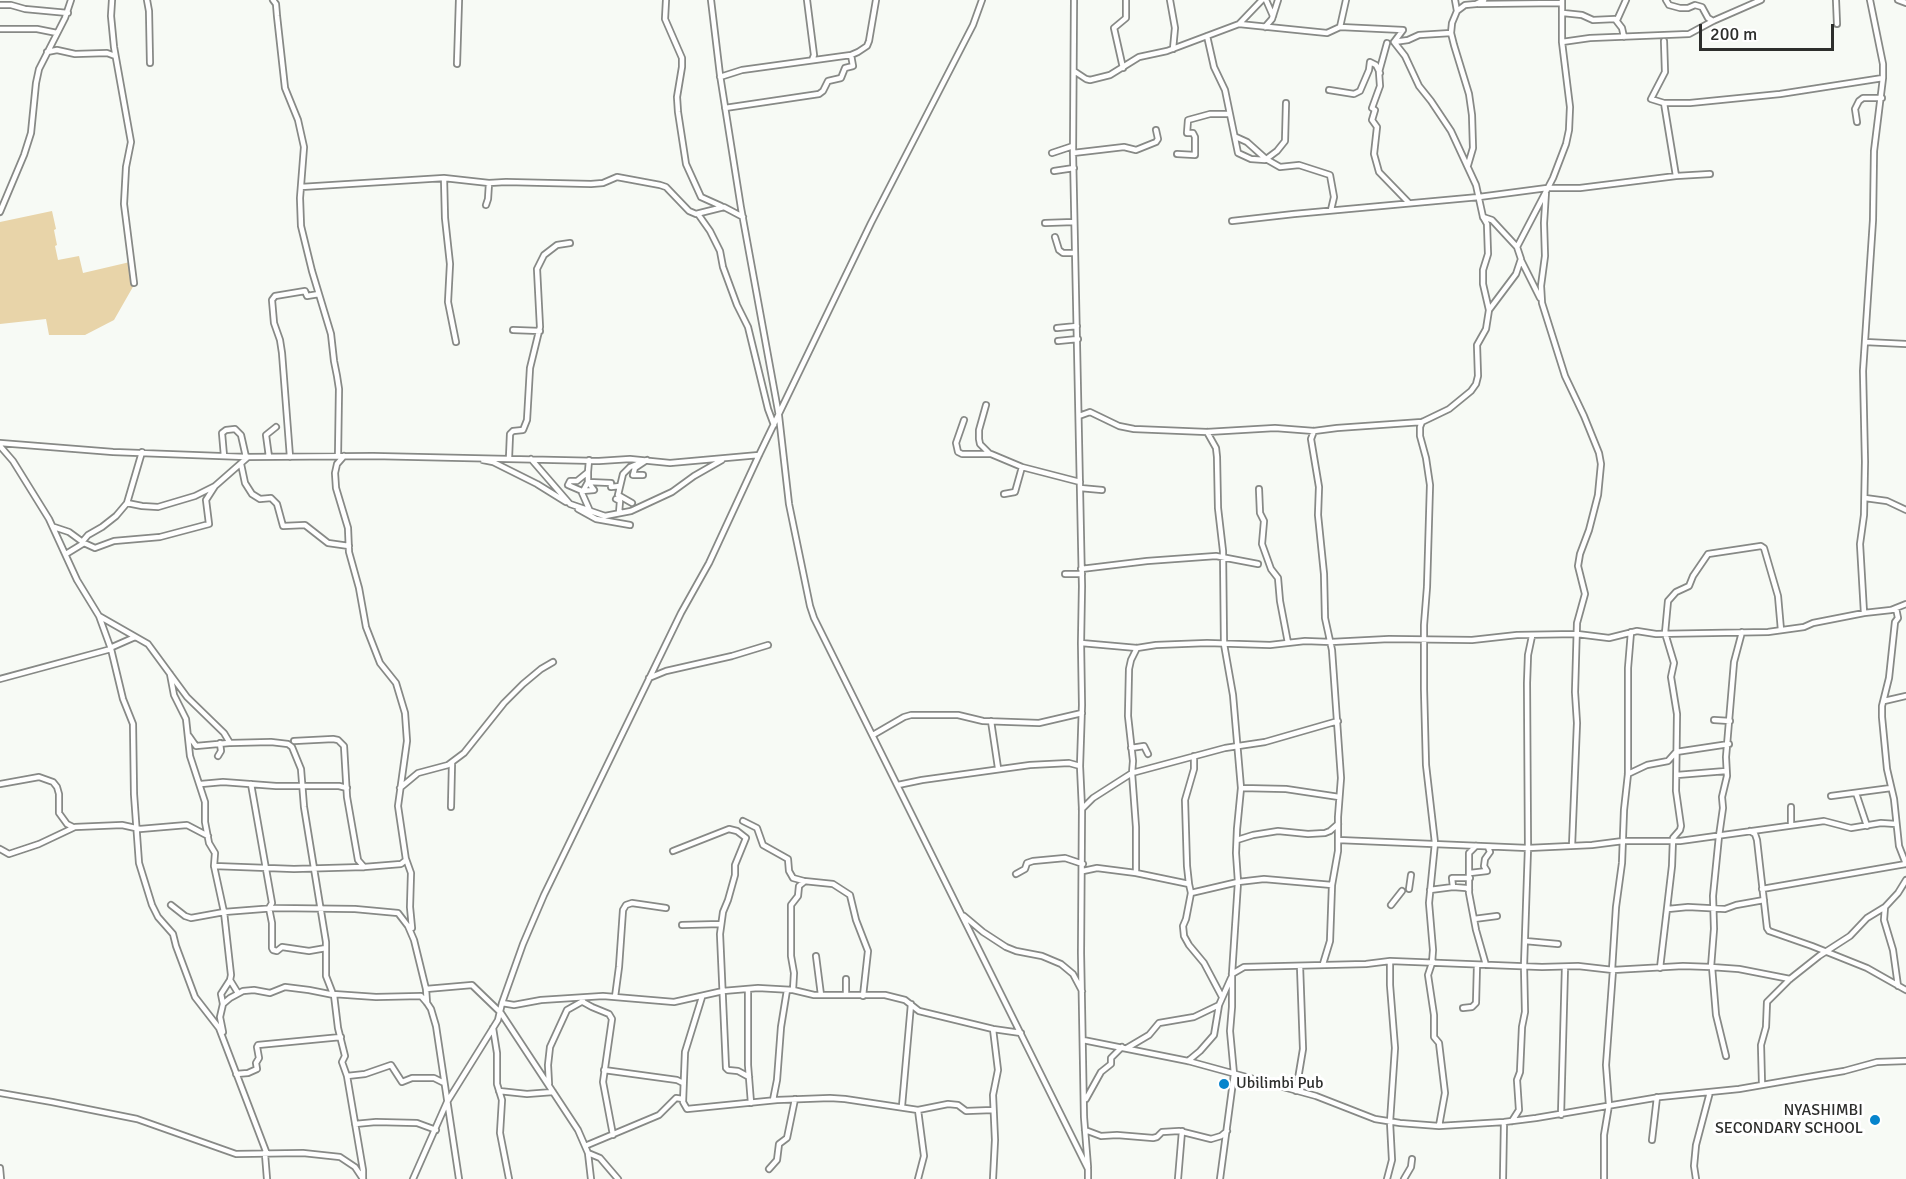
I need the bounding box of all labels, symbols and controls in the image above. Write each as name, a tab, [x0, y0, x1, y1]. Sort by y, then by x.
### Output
scale bar	[1702, 12, 1837, 50]
text: 200 m	[1710, 23, 1757, 45]
place label: Ubilimbi Pub	[1236, 1074, 1324, 1094]
marker: Ubilimbi Pub	[1217, 1077, 1231, 1091]
place label: NYASHIMBI SECONDARY SCHOOL	[1715, 1101, 1863, 1139]
marker: NYASHIMBI SECONDARY SCHOOL	[1868, 1113, 1882, 1127]

